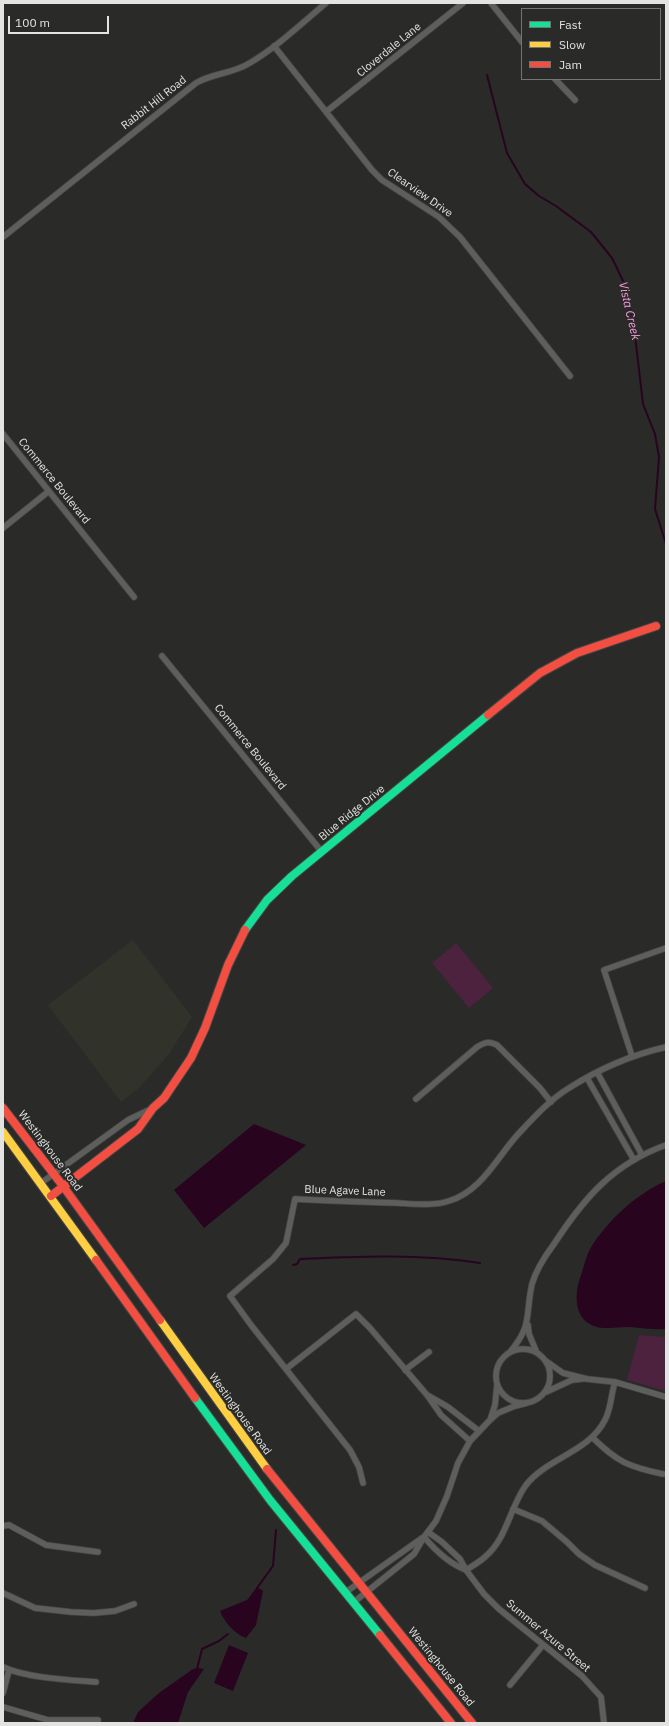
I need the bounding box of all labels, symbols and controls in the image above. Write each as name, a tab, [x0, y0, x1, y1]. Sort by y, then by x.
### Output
scale bar	[10, 8, 111, 34]
legend	[521, 8, 661, 80]
text: 100 m	[15, 15, 50, 30]
text: Fast	[559, 17, 582, 32]
street label: Cloverdale Lane	[354, 20, 424, 80]
text: Slow	[559, 37, 585, 52]
text: Jam	[559, 57, 582, 72]
street label: Rabbit Hill Road	[119, 73, 189, 133]
street label: Clearview Drive	[385, 166, 455, 220]
water label: Vista Creek	[615, 280, 643, 342]
street label: Commerce Boulevard	[15, 436, 93, 526]
street label: Commerce Boulevard	[211, 702, 289, 792]
street label: Blue Ridge Drive	[316, 782, 388, 844]
street label: Westinghouse Road	[15, 1108, 85, 1194]
street label: Blue Agave Lane	[304, 1183, 386, 1199]
street label: Westinghouse Road	[206, 1371, 274, 1457]
street label: Summer Azure Street	[503, 1597, 593, 1675]
street label: Westinghouse Road	[405, 1625, 477, 1709]

